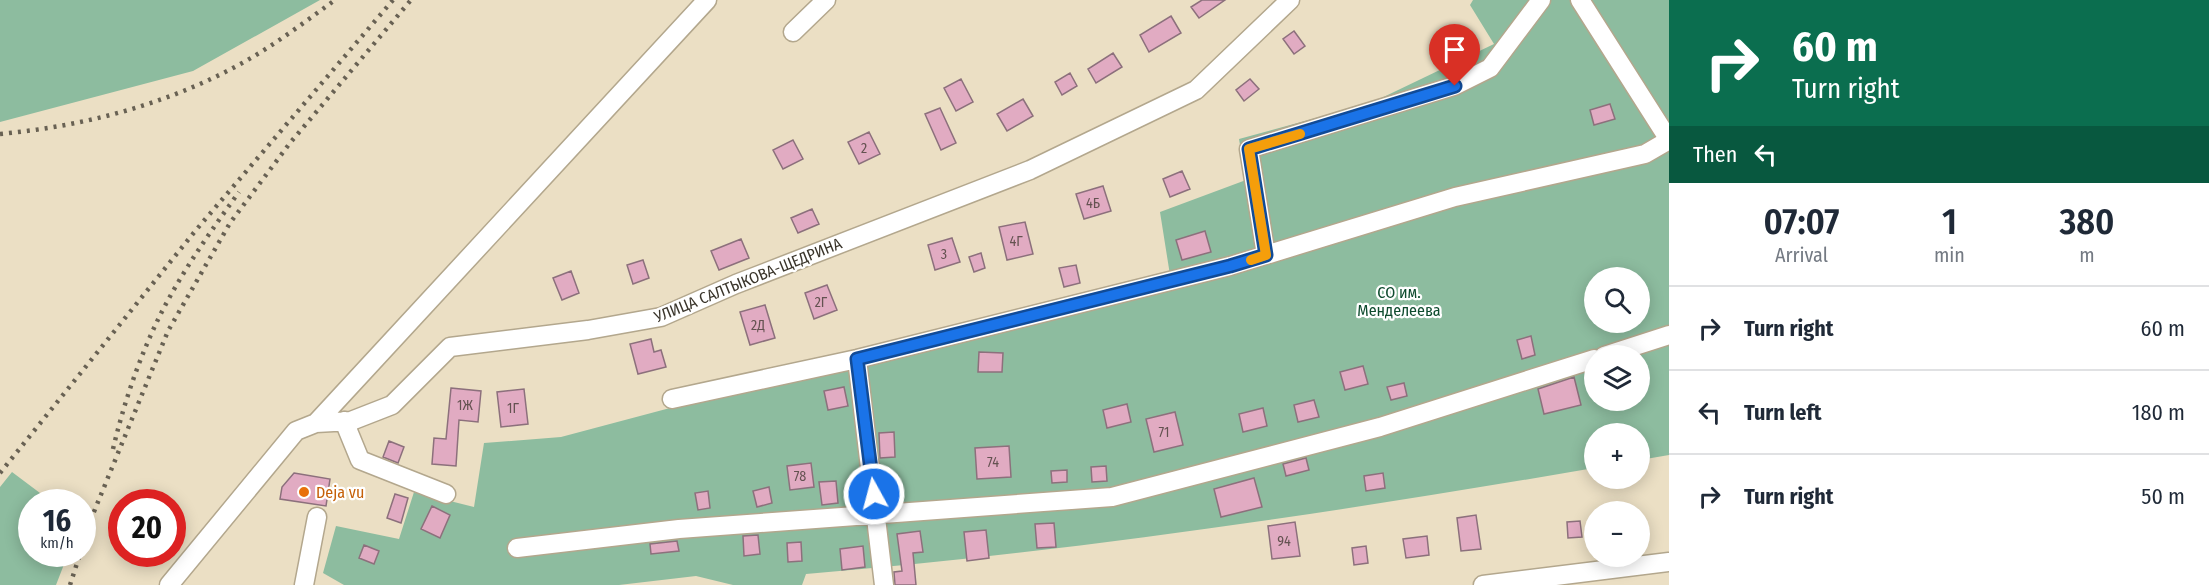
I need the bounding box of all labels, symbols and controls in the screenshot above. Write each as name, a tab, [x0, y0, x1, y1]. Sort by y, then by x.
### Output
text: 60 m	[1792, 22, 1878, 72]
pin	[1429, 24, 1480, 86]
icon: right	[1693, 24, 1771, 102]
icon: arrive	[1438, 33, 1471, 66]
text: Turn right	[1792, 73, 1900, 105]
icon: left	[1749, 138, 1782, 171]
house number: 2	[861, 140, 867, 157]
text: Then	[1693, 141, 1737, 168]
house number: 4Б	[1086, 195, 1100, 212]
text: 07:07	[1764, 200, 1839, 244]
text: 1	[1942, 200, 1957, 244]
text: 380	[2059, 200, 2114, 244]
street label: УЛИЦА САЛТЫКОВА-ЩЕДРИНА	[650, 233, 845, 327]
house number: 4Г	[1009, 233, 1023, 250]
text: Arrival	[1775, 243, 1828, 267]
text: min	[1934, 243, 1965, 267]
text: m	[2079, 243, 2095, 267]
house number: 3	[941, 246, 947, 263]
map controls	[1584, 267, 1650, 567]
button: search	[1584, 267, 1650, 333]
park label: СО им. Менделеева	[1357, 283, 1441, 320]
house number: 2Г	[815, 294, 828, 311]
icon: right	[1693, 312, 1726, 345]
text: Turn right	[1744, 315, 1833, 342]
text: 60 m	[2141, 315, 2185, 342]
house number: 2Д	[751, 317, 765, 334]
button: layers	[1584, 345, 1650, 411]
icon: left	[1693, 396, 1726, 429]
house number: 1Ж	[457, 397, 474, 414]
text: Turn left	[1744, 399, 1822, 426]
text: 180 m	[2132, 399, 2185, 426]
house number: 1Г	[507, 400, 520, 417]
button: +	[1584, 423, 1650, 489]
house number: 71	[1159, 424, 1169, 441]
house number: 74	[987, 454, 999, 471]
position arrow	[842, 462, 906, 526]
house number: 78	[794, 468, 806, 485]
icon: right	[1693, 480, 1726, 513]
place label: Deja vu	[316, 483, 364, 502]
text: Turn right	[1744, 483, 1833, 510]
text: 50 m	[2141, 483, 2185, 510]
marker: Deja vu	[297, 485, 311, 499]
speed limit sign: 20	[108, 489, 186, 567]
button: −	[1584, 501, 1650, 567]
text: 16	[43, 503, 71, 539]
house number: 94	[1277, 533, 1291, 550]
text: km/h	[40, 534, 74, 552]

